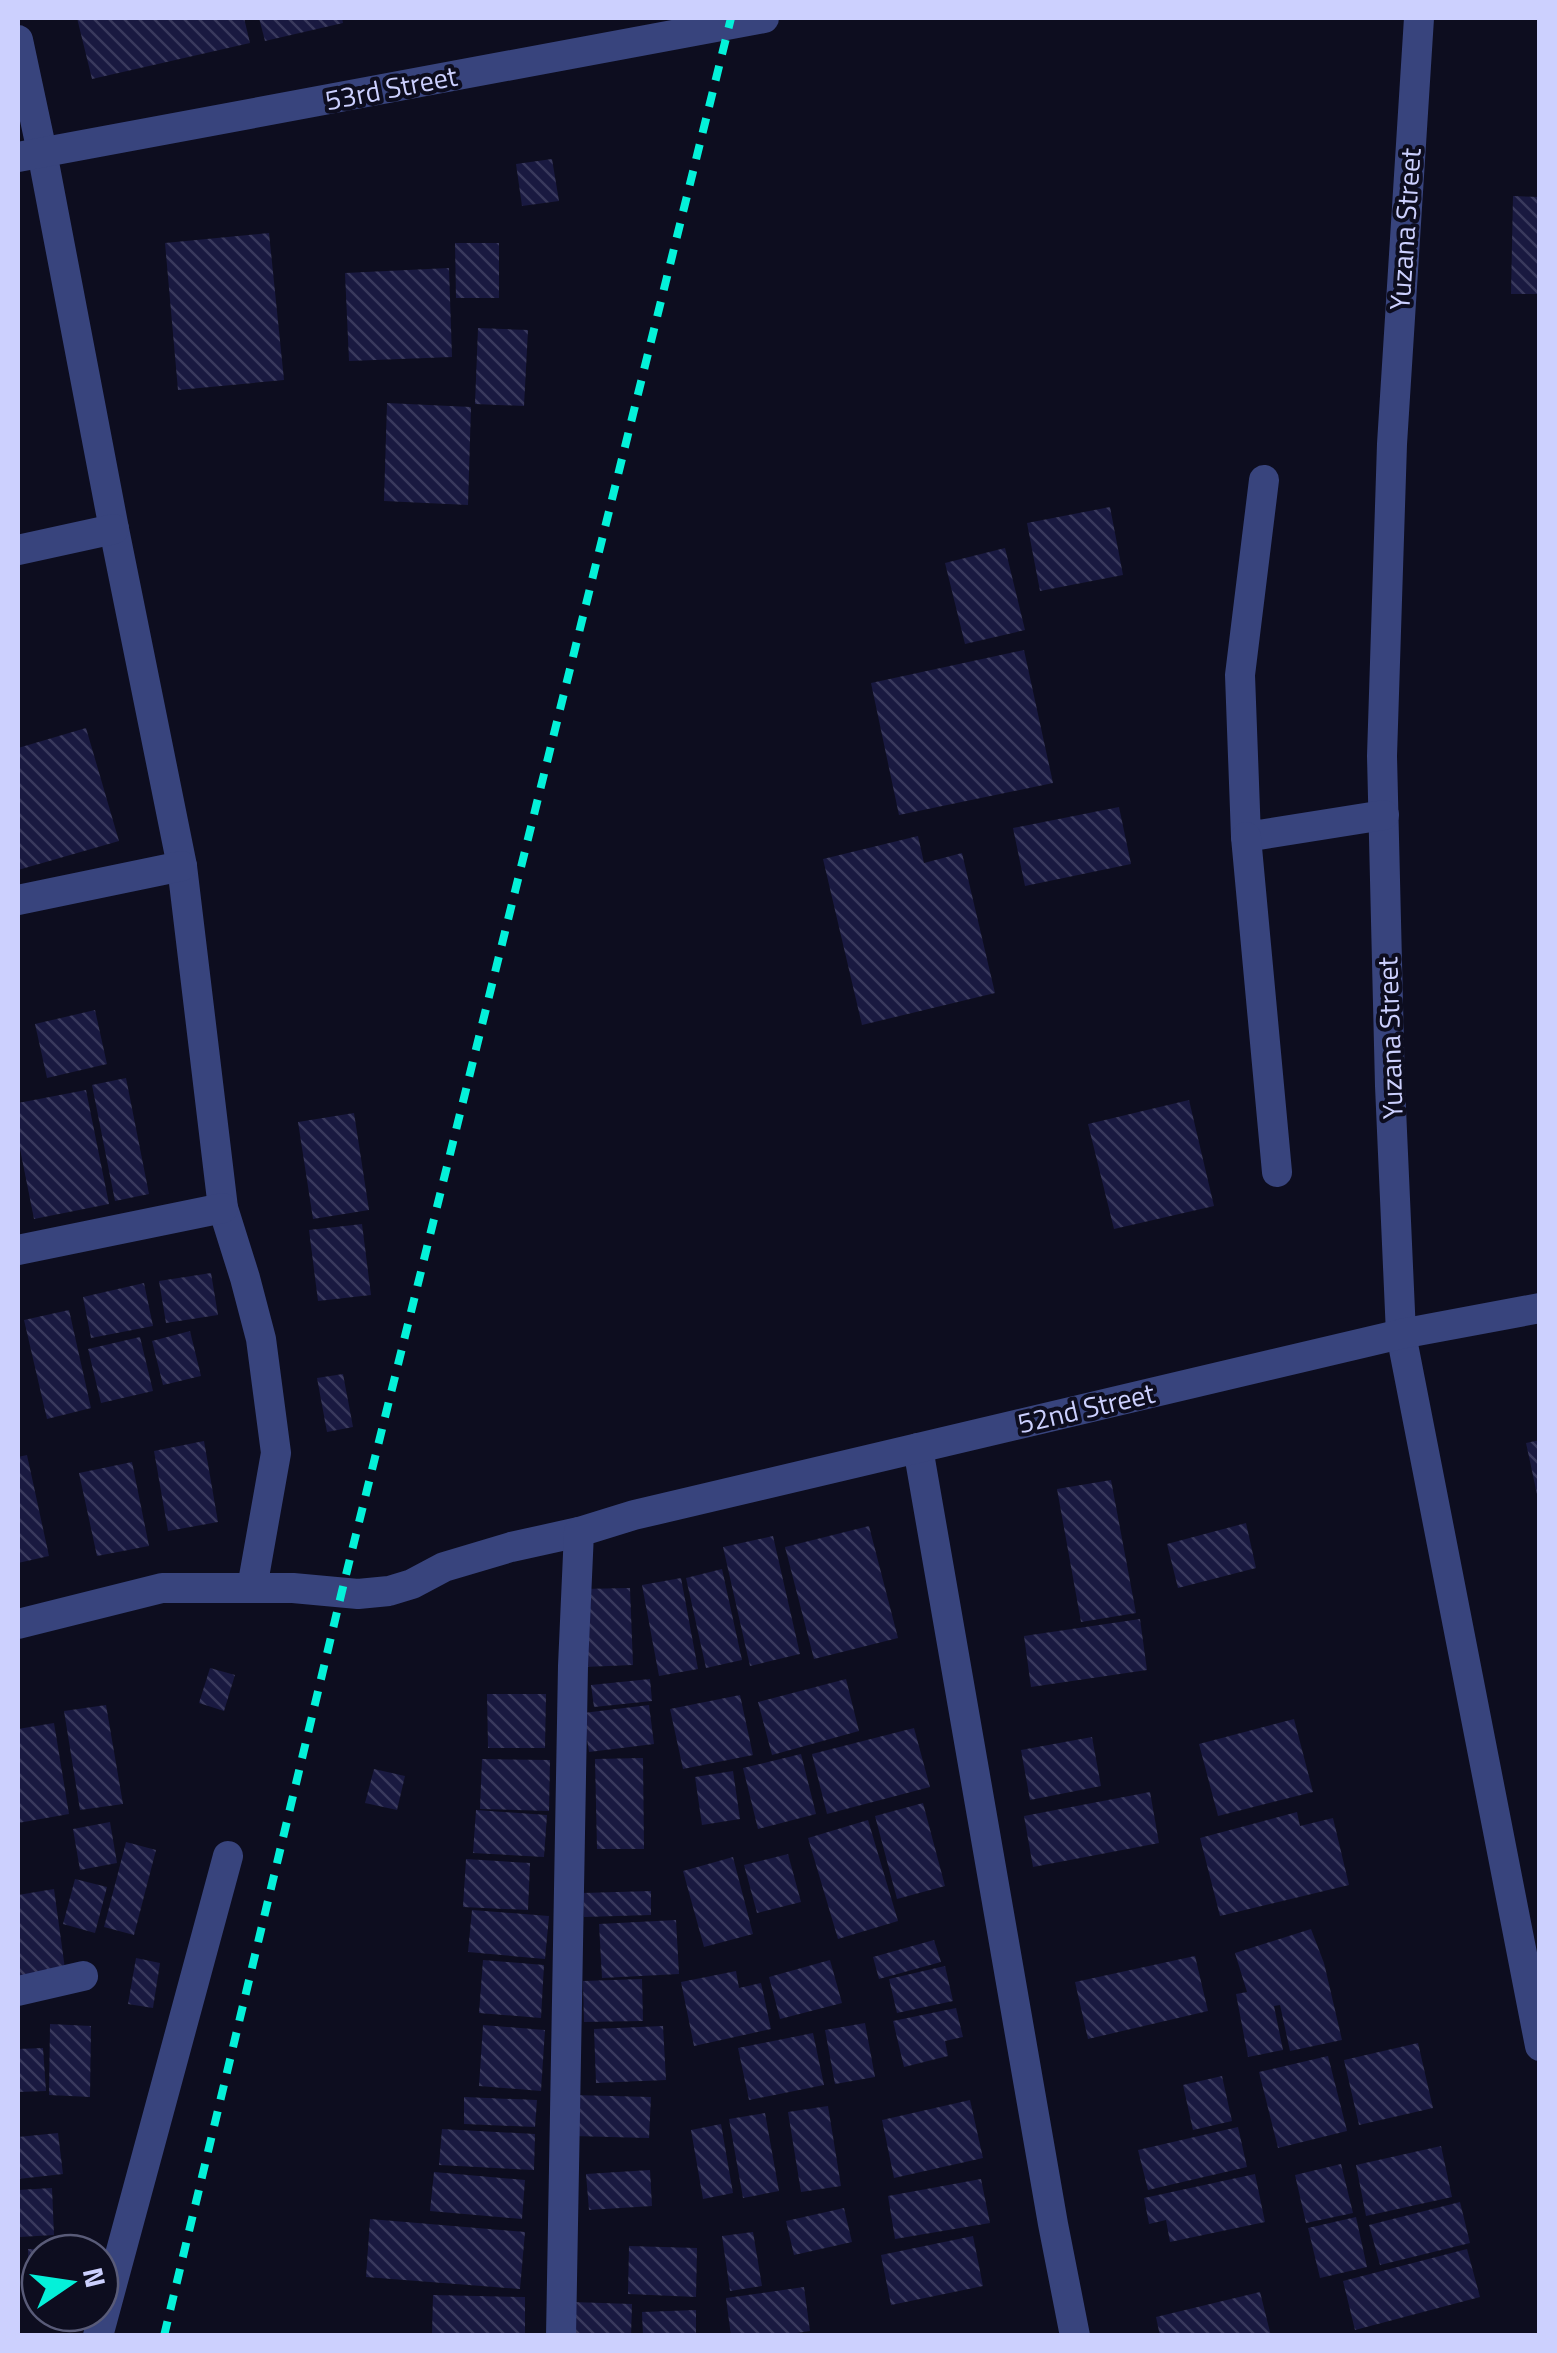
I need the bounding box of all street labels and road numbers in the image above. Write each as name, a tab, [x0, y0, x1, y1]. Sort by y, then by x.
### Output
street label: 53rd Street	[321, 54, 461, 121]
street label: Yuzana Street	[1377, 146, 1432, 312]
street label: Yuzana Street	[1365, 956, 1414, 1120]
street label: 52nd Street	[1013, 1371, 1159, 1444]

